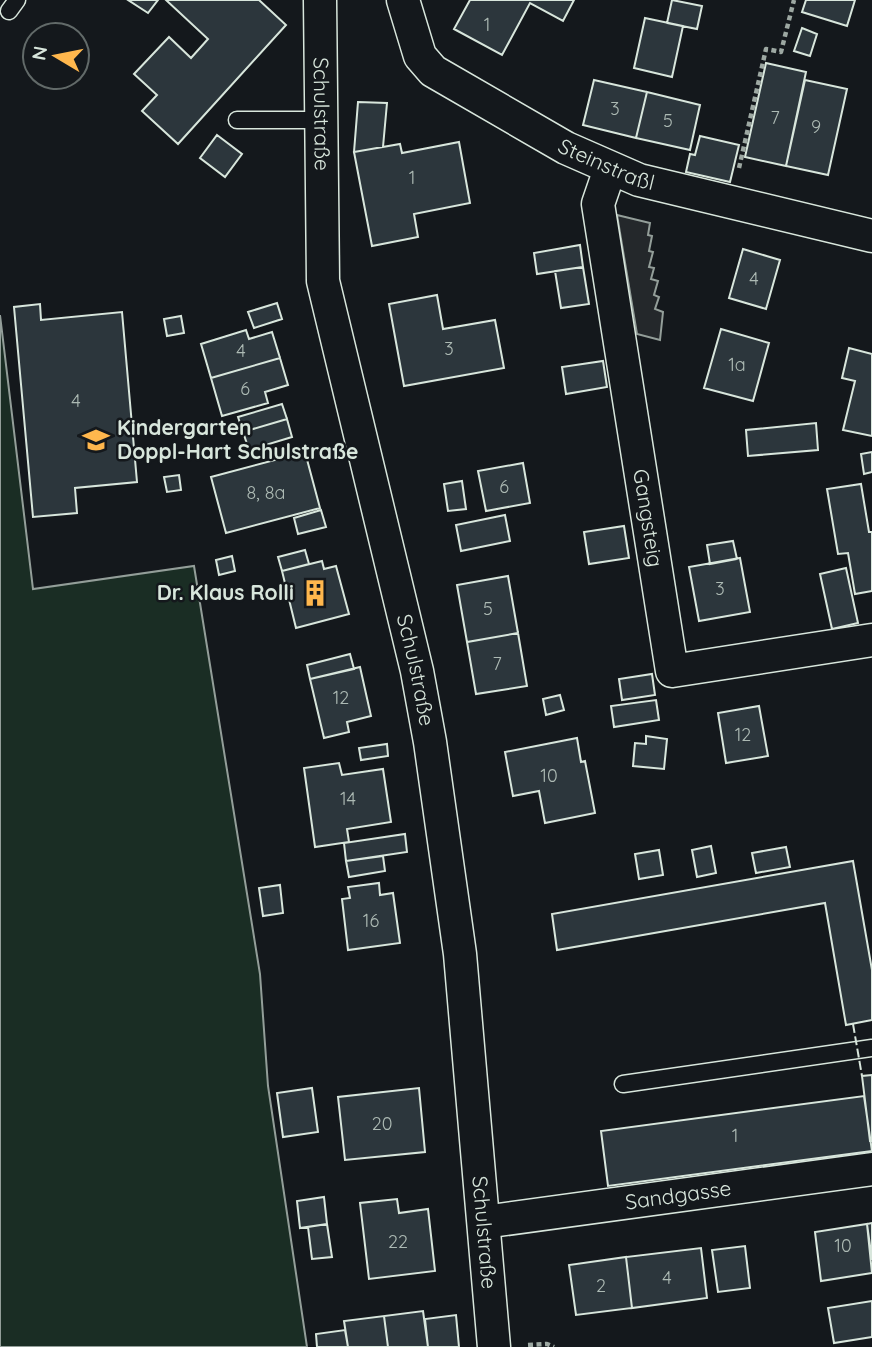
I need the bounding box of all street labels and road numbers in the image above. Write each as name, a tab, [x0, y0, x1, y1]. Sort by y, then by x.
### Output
street label: Schulstraße	[309, 57, 336, 171]
street label: Steinstraßl	[554, 132, 657, 195]
street label: Gangsteig	[628, 467, 669, 569]
street label: Schulstraße	[392, 611, 441, 728]
street label: Sandgasse	[623, 1174, 733, 1215]
street label: Schulstraße	[467, 1175, 503, 1290]

